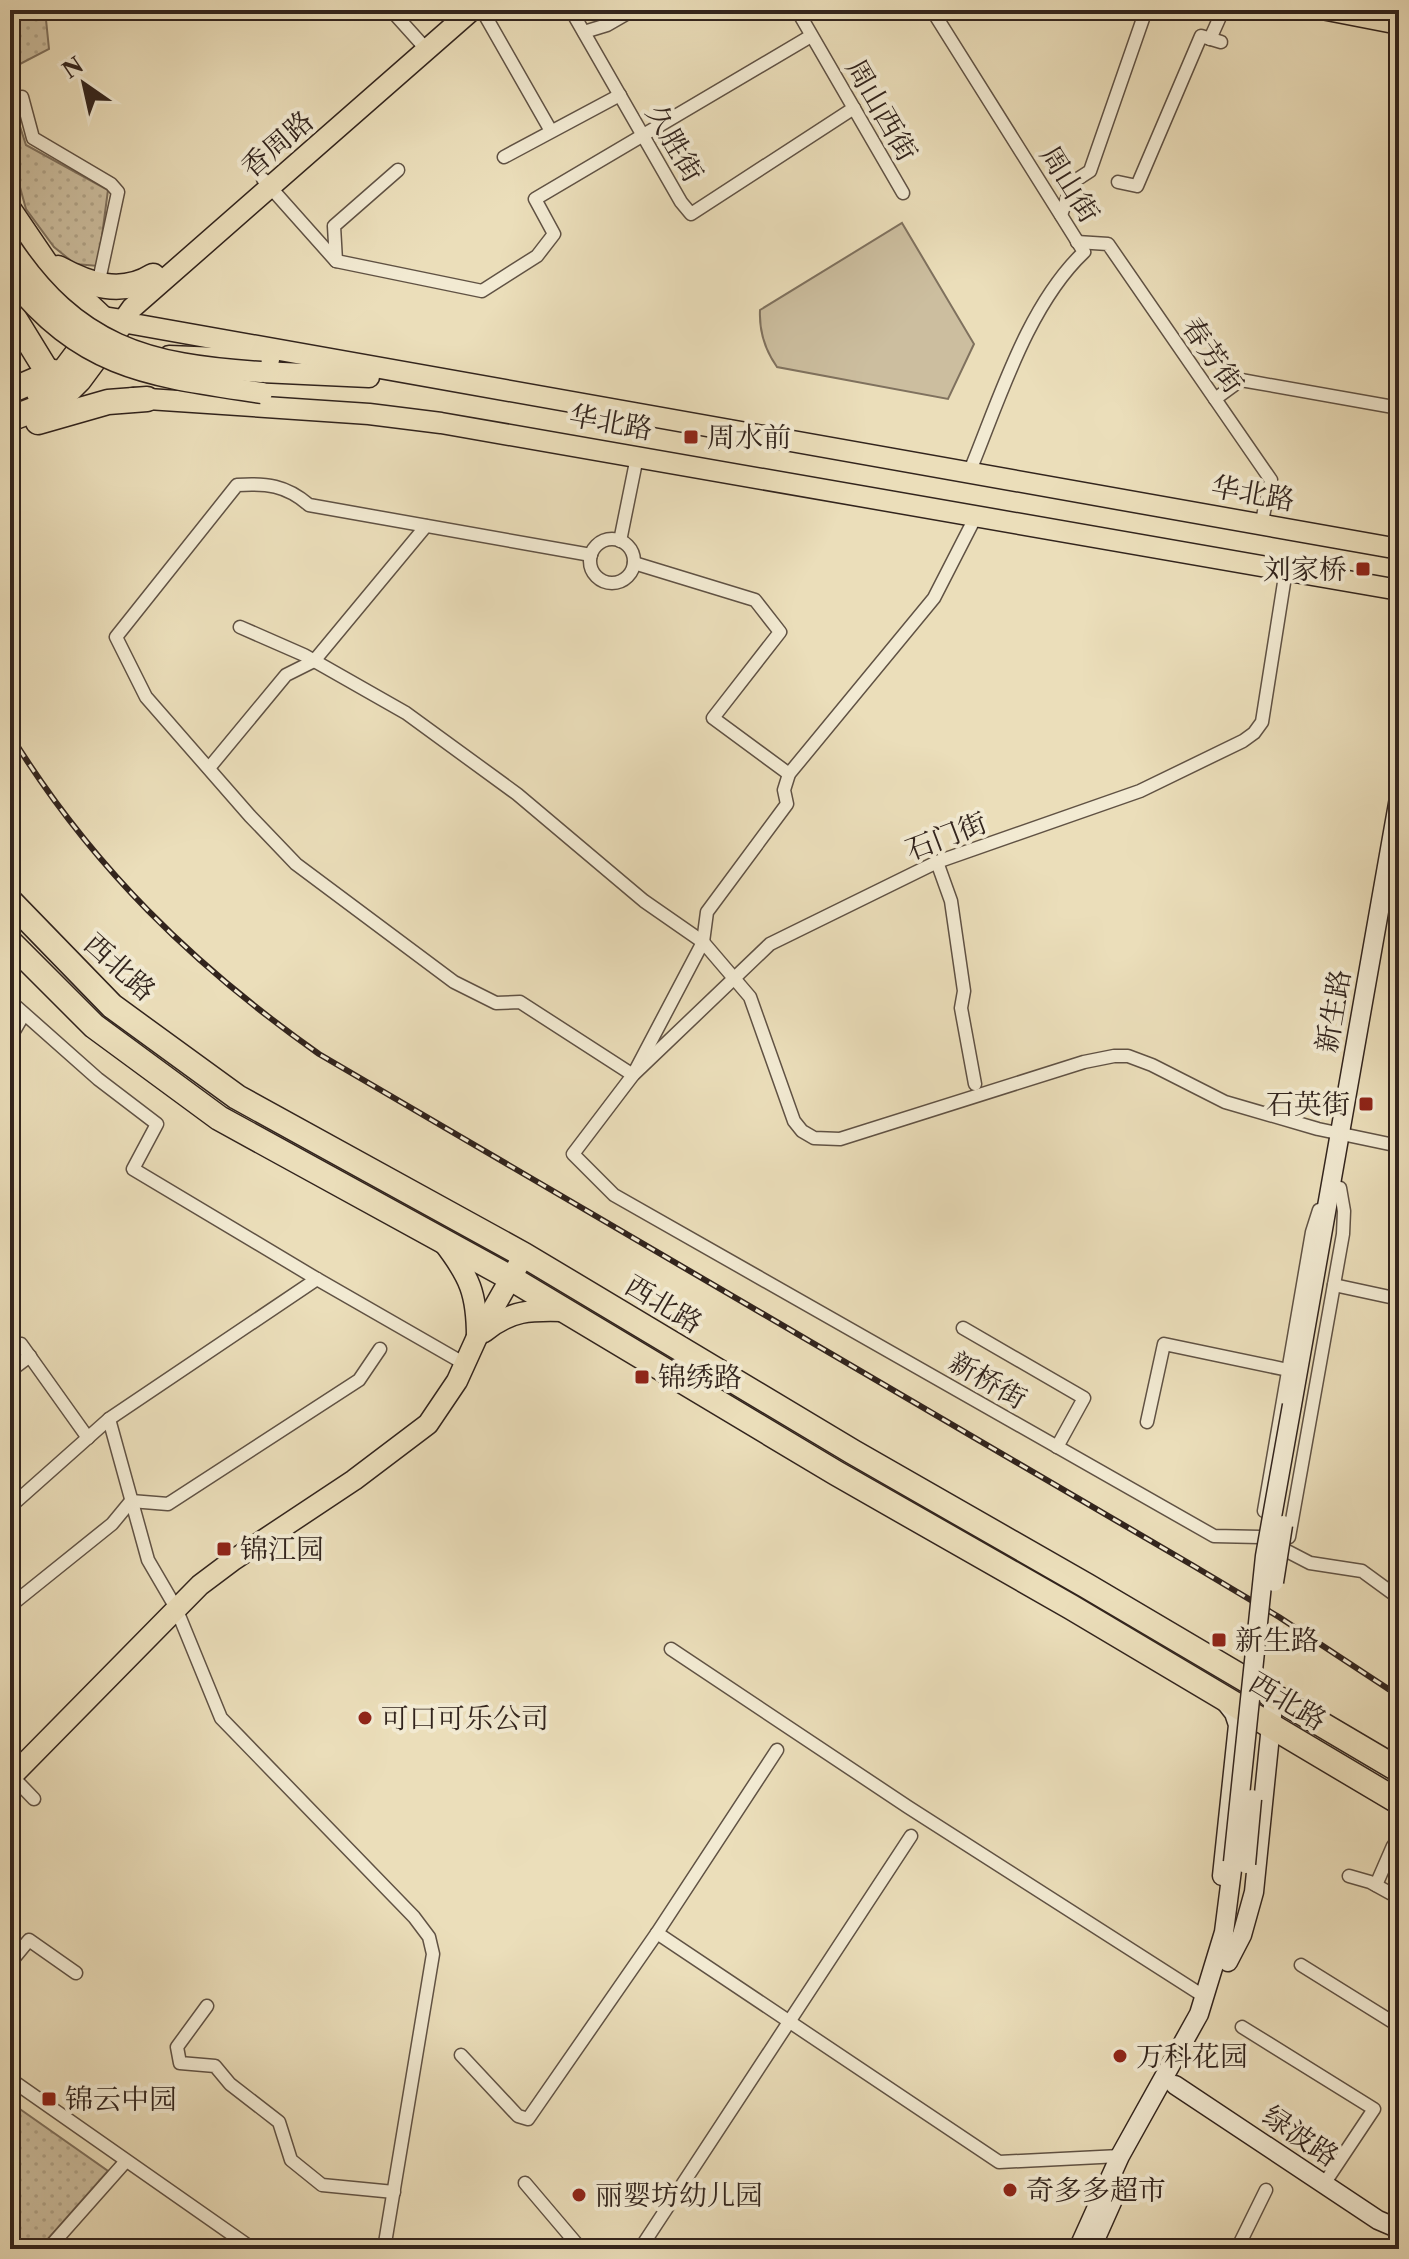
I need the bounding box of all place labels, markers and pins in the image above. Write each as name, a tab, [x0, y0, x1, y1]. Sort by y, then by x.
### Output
place label: 周水前	[707, 420, 791, 454]
marker: 周水前	[682, 428, 700, 446]
place label: 刘家桥	[1263, 552, 1347, 586]
marker: 刘家桥	[1354, 560, 1372, 578]
place label: 石英街	[1266, 1087, 1350, 1121]
marker: 石英街	[1357, 1095, 1375, 1113]
place label: 锦绣路	[658, 1360, 742, 1394]
marker: 锦绣路	[633, 1368, 651, 1386]
place label: 锦江园	[240, 1532, 324, 1566]
marker: 锦江园	[215, 1540, 233, 1558]
place label: 新生路	[1235, 1623, 1319, 1657]
marker: 新生路	[1210, 1631, 1228, 1649]
place label: 可口可乐公司	[381, 1701, 549, 1735]
marker: 可口可乐公司	[356, 1709, 374, 1727]
place label: 万科花园	[1136, 2039, 1248, 2073]
marker: 万科花园	[1111, 2047, 1129, 2065]
place label: 锦云中园	[65, 2082, 177, 2116]
marker: 锦云中园	[40, 2090, 58, 2108]
place label: 奇多多超市	[1026, 2173, 1166, 2207]
place label: 丽婴坊幼儿园	[595, 2178, 763, 2212]
marker: 奇多多超市	[1001, 2181, 1019, 2199]
marker: 丽婴坊幼儿园	[570, 2186, 588, 2204]

